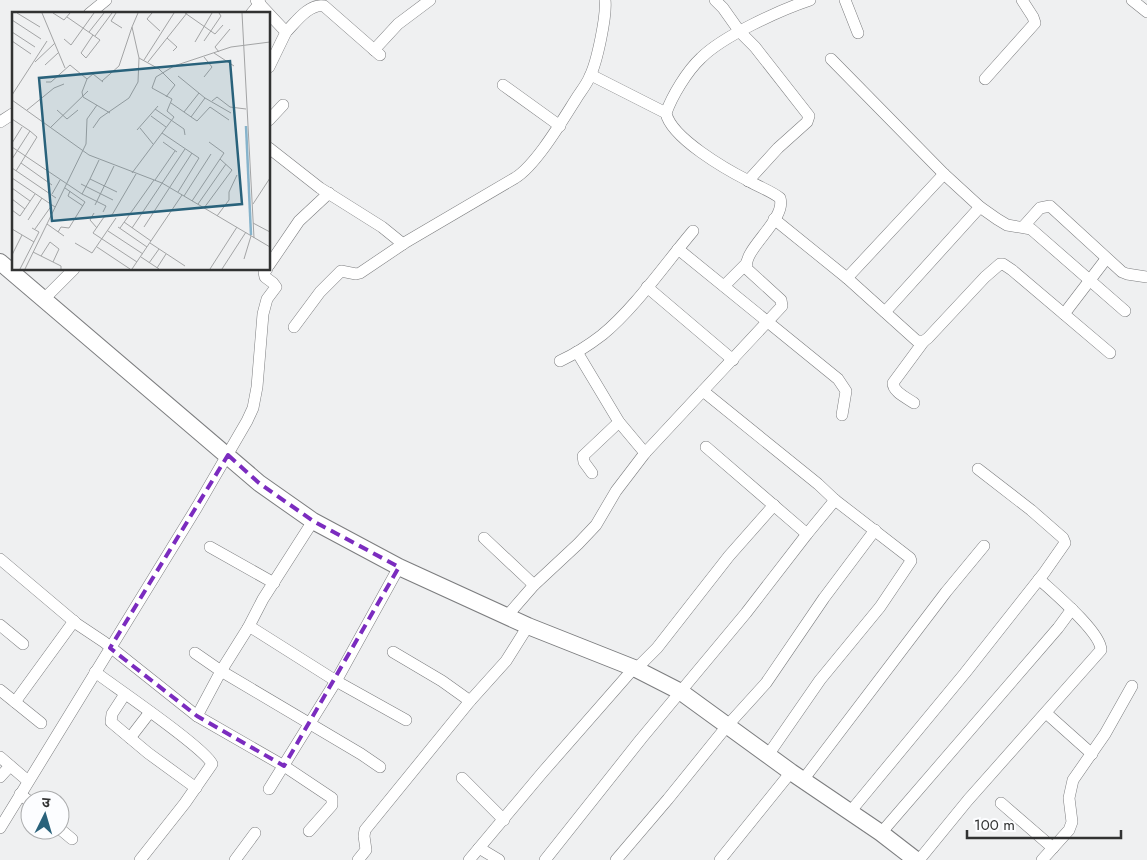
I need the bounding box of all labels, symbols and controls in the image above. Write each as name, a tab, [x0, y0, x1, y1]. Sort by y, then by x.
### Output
inset map	[12, 12, 270, 270]
north arrow	[20, 790, 70, 840]
text: उ	[41, 792, 52, 812]
scale bar	[967, 808, 1121, 840]
text: 100 m	[974, 814, 1015, 836]

